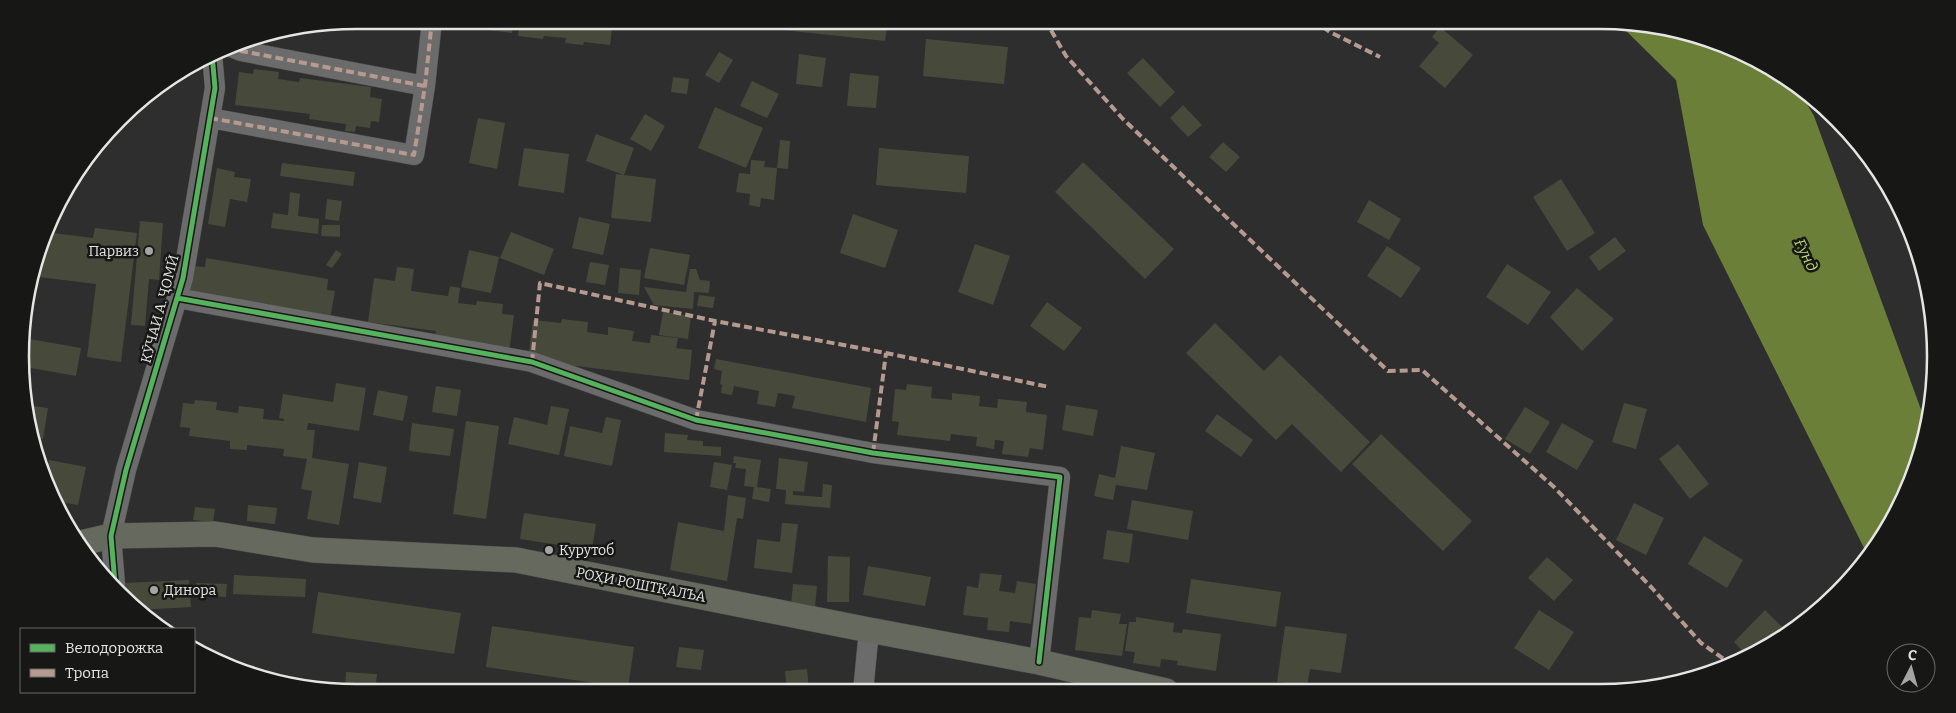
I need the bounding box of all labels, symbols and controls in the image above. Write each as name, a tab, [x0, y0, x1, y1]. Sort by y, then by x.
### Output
water label: Ғунд	[1790, 236, 1822, 274]
place label: Парвиз	[88, 243, 139, 260]
marker: Парвиз	[143, 245, 155, 257]
street label: КӮЧАИ А. ҶОМӢ	[137, 253, 183, 365]
place label: Курутоб	[559, 542, 614, 559]
marker: Курутоб	[543, 544, 555, 556]
street label: РОҲИ РОШТҚАЛЪА	[575, 564, 707, 606]
place label: Динора	[164, 582, 217, 599]
marker: Динора	[148, 584, 160, 596]
legend	[20, 628, 195, 693]
text: Велодорожка	[65, 639, 163, 657]
north arrow	[1886, 643, 1936, 693]
text: С	[1907, 647, 1918, 664]
text: Тропа	[65, 664, 109, 682]

